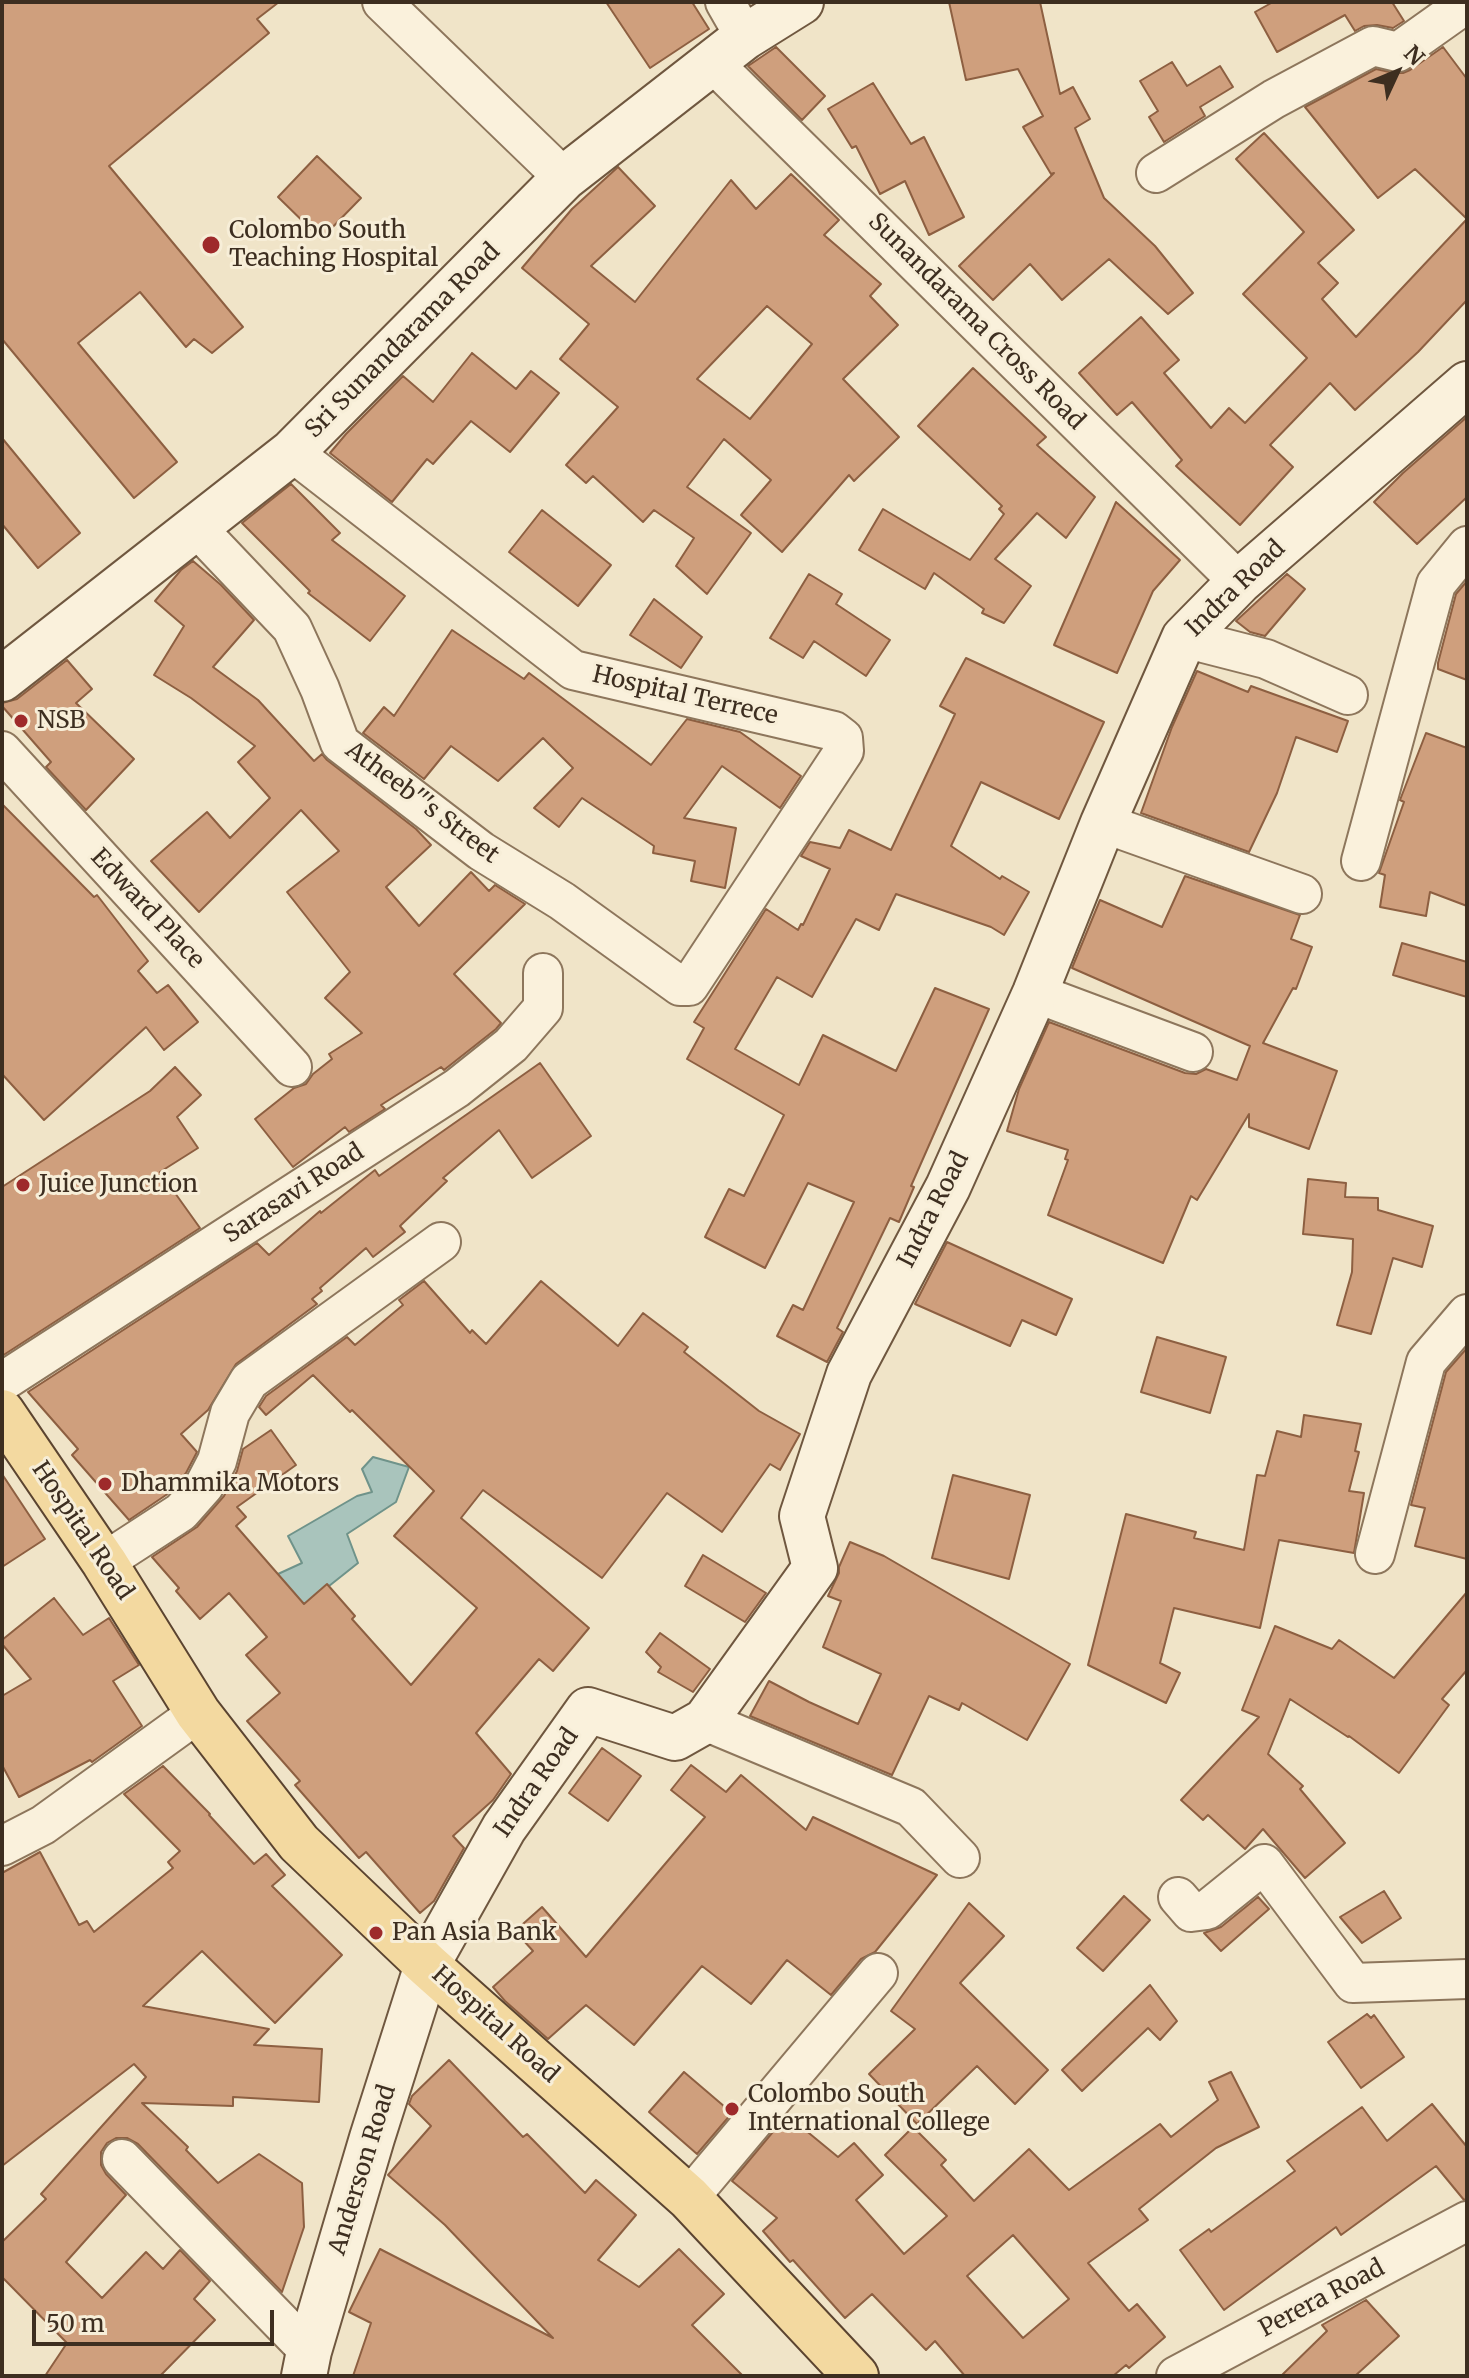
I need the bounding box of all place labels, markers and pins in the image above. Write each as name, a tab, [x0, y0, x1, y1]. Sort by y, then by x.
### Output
place label: Colombo South Teaching Hospital	[229, 217, 438, 273]
marker: Colombo South Teaching Hospital	[200, 234, 222, 256]
place label: NSB	[37, 707, 85, 735]
marker: NSB	[12, 712, 30, 730]
place label: Juice Junction	[39, 1171, 198, 1199]
marker: Juice Junction	[14, 1176, 32, 1194]
place label: Dhammika Motors	[121, 1470, 339, 1498]
marker: Dhammika Motors	[96, 1475, 114, 1493]
place label: Pan Asia Bank	[392, 1919, 557, 1947]
marker: Pan Asia Bank	[367, 1924, 385, 1942]
place label: Colombo South International College	[748, 2081, 990, 2137]
marker: Colombo South International College	[723, 2100, 741, 2118]

